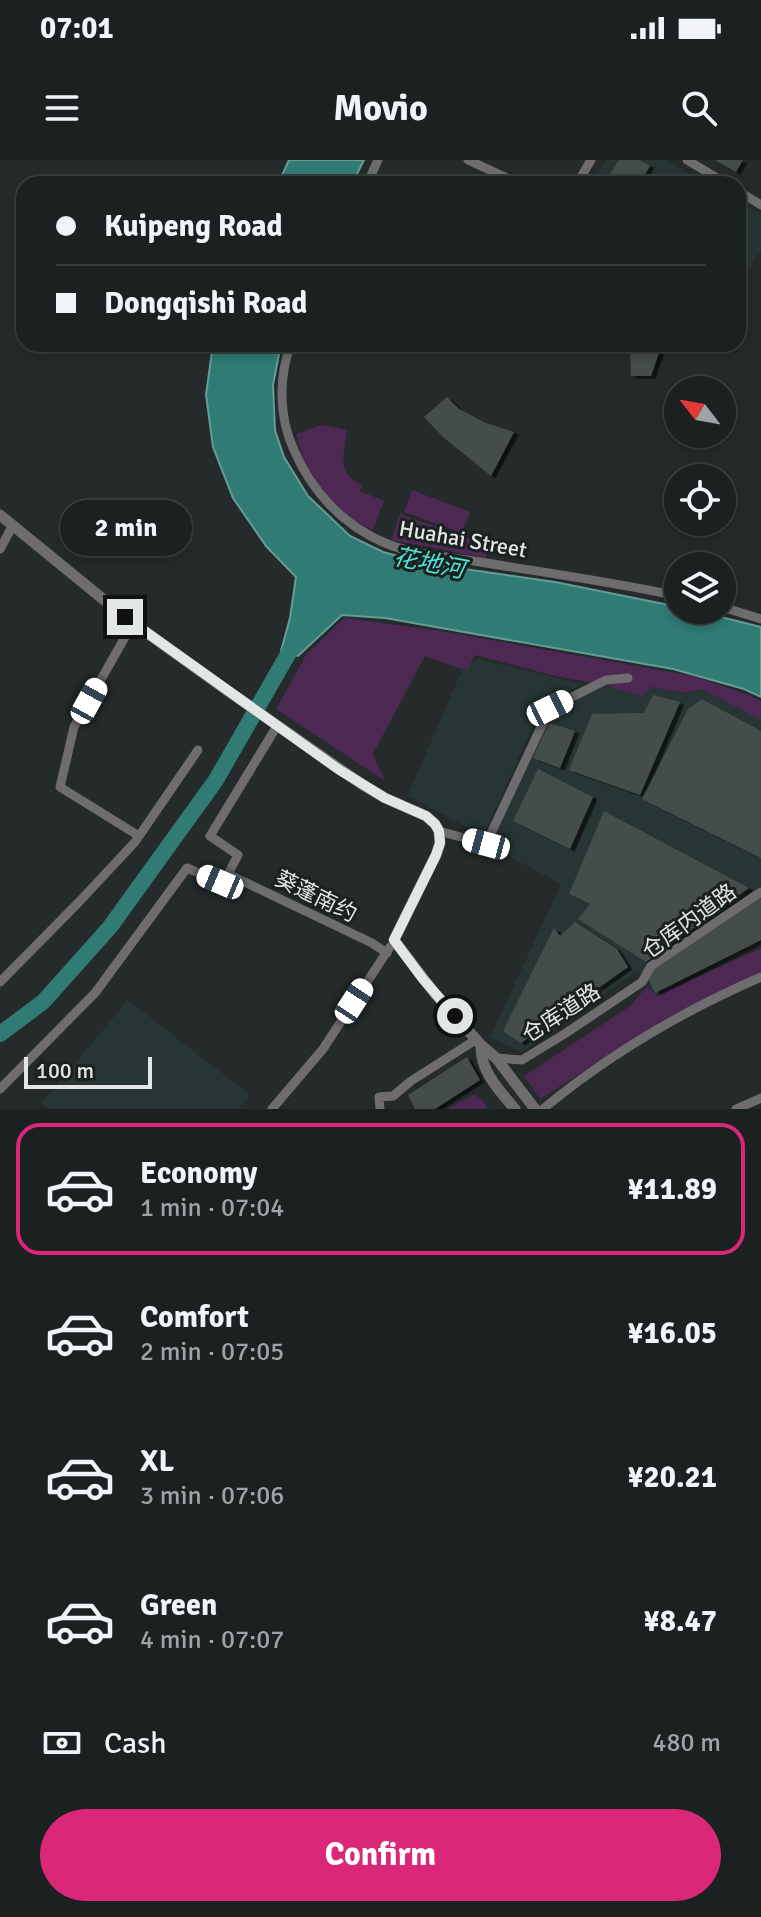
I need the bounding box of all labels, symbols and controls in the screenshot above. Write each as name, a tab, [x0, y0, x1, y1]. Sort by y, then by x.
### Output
text: 07:01	[40, 10, 114, 47]
icon: menu	[40, 86, 84, 130]
text: Movio	[333, 86, 428, 131]
icon: search	[677, 86, 721, 130]
text: Kuipeng Road	[104, 208, 283, 245]
text: Dongqishi Road	[104, 285, 307, 322]
north arrow	[664, 376, 736, 448]
map controls	[664, 376, 736, 624]
button: locate	[664, 464, 736, 536]
callout: 2 min	[59, 501, 191, 557]
text: 2 min	[95, 512, 157, 544]
street label: Huahai Street	[397, 514, 529, 564]
water label: 花地河	[391, 541, 471, 585]
button: layers	[664, 552, 736, 624]
route end	[107, 599, 143, 635]
car	[67, 674, 111, 728]
car	[523, 687, 577, 729]
car	[460, 826, 512, 862]
car	[193, 862, 247, 902]
street label: 葵蓬南约	[271, 865, 361, 927]
street label: 仓库内道路	[637, 878, 741, 964]
car	[331, 974, 377, 1028]
street label: 仓库道路	[517, 978, 605, 1048]
route start	[437, 998, 473, 1034]
scale bar	[24, 1053, 152, 1089]
text: 100 m	[36, 1057, 94, 1084]
icon: car	[44, 1153, 116, 1225]
text: Economy	[140, 1155, 257, 1192]
text: ¥11.89	[627, 1171, 717, 1208]
text: 1 min · 07:04	[140, 1192, 284, 1224]
icon: car	[44, 1297, 116, 1369]
text: Comfort	[140, 1299, 249, 1336]
text: ¥16.05	[627, 1315, 717, 1352]
text: 2 min · 07:05	[140, 1336, 284, 1368]
icon: car	[44, 1441, 116, 1513]
text: XL	[140, 1443, 174, 1480]
text: ¥20.21	[627, 1459, 717, 1496]
text: 3 min · 07:06	[140, 1480, 284, 1512]
icon: car	[44, 1585, 116, 1657]
text: Green	[140, 1587, 217, 1624]
text: ¥8.47	[644, 1603, 717, 1640]
text: 4 min · 07:07	[140, 1624, 284, 1656]
icon: cash	[40, 1721, 84, 1765]
text: Cash	[104, 1725, 167, 1762]
text: 480 m	[652, 1727, 721, 1759]
button: Confirm	[40, 1809, 721, 1901]

